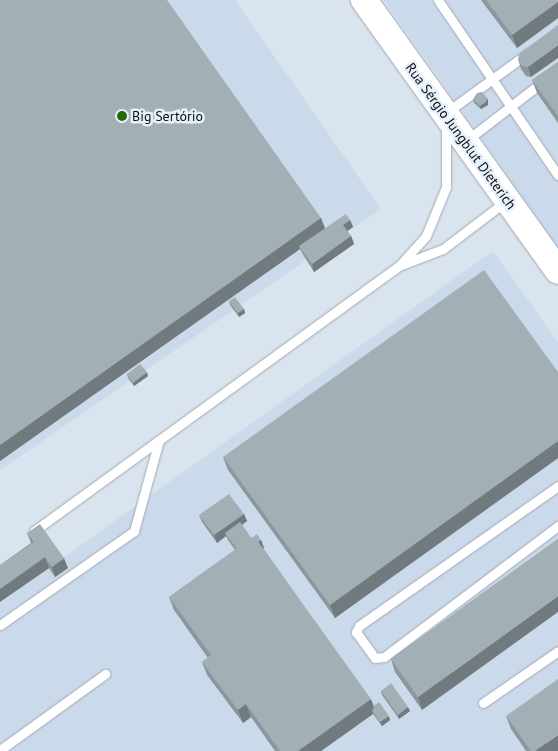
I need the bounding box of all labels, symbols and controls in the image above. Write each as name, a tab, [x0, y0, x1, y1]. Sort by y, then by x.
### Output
street label: Rua Sérgio Jungblut Dieterich	[402, 59, 520, 213]
place label: Big Sertório	[132, 108, 203, 124]
marker: Big Sertório	[116, 110, 128, 122]

